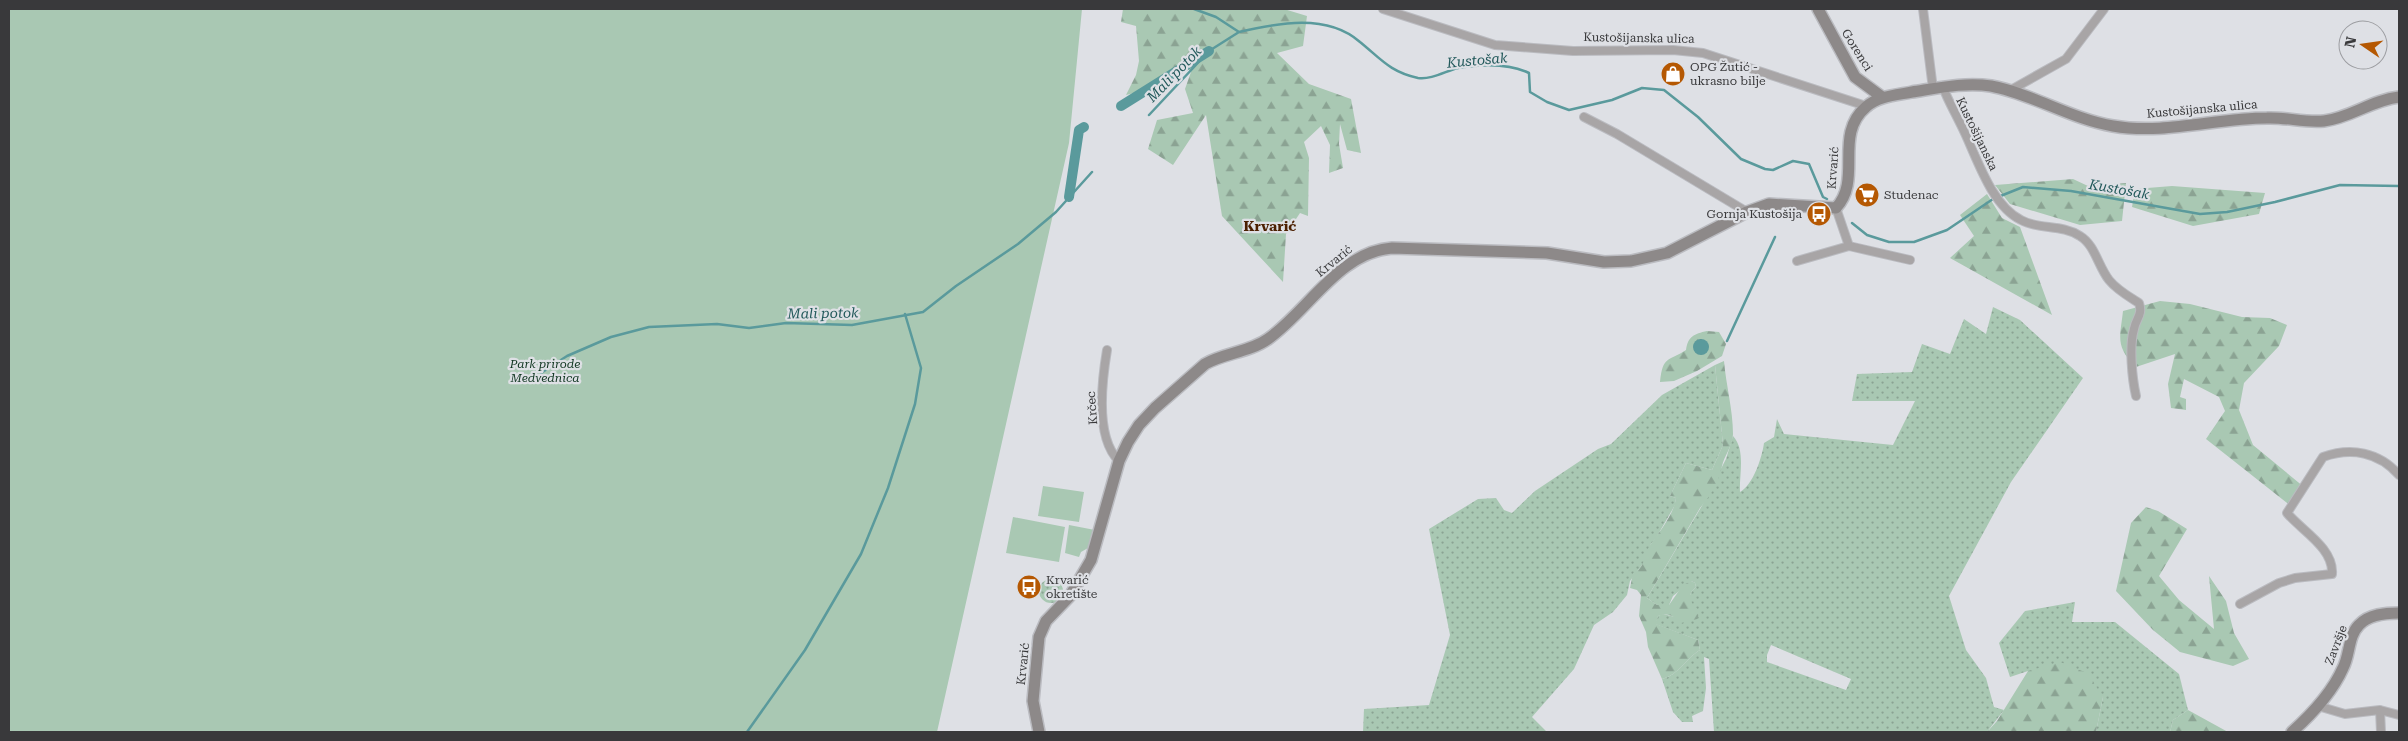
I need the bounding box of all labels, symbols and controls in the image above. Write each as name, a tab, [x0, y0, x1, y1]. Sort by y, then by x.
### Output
north arrow	[2338, 20, 2388, 70]
street label: Gorenci	[1839, 27, 1875, 74]
street label: Kustošijanska ulica	[1583, 30, 1695, 46]
text: N	[2341, 35, 2359, 49]
water label: Mali potok	[1143, 43, 1205, 106]
water label: Kustošak	[1445, 49, 1508, 71]
place label: OPG Žutić - ukrasno bilje	[1690, 60, 1766, 88]
shop icon: OPG Žutić - ukrasno bilje	[1660, 61, 1686, 87]
street label: Kustošijanska	[1953, 95, 2001, 173]
street label: Kustošijanska ulica	[2146, 97, 2259, 121]
street label: Krvarić	[1825, 146, 1841, 190]
water label: Kustošak	[2087, 176, 2151, 202]
supermarket icon: Studenac	[1854, 182, 1880, 208]
place label: Studenac	[1884, 188, 1939, 202]
bus stop icon: Gornja Kustošija	[1806, 201, 1832, 227]
place label: Gornja Kustošija	[1706, 207, 1802, 221]
district label: Krvarić	[1244, 218, 1296, 234]
street label: Krvarić	[1313, 242, 1355, 280]
water label: Mali potok	[786, 304, 859, 322]
park label: Park prirode Medvednica	[509, 357, 580, 385]
street label: Krčec	[1084, 390, 1100, 425]
place label: Krvarić okretište	[1046, 573, 1098, 601]
bus stop icon: Krvarić okretište	[1016, 574, 1042, 600]
street label: Završje	[2322, 623, 2350, 667]
street label: Krvarić	[1014, 642, 1032, 686]

